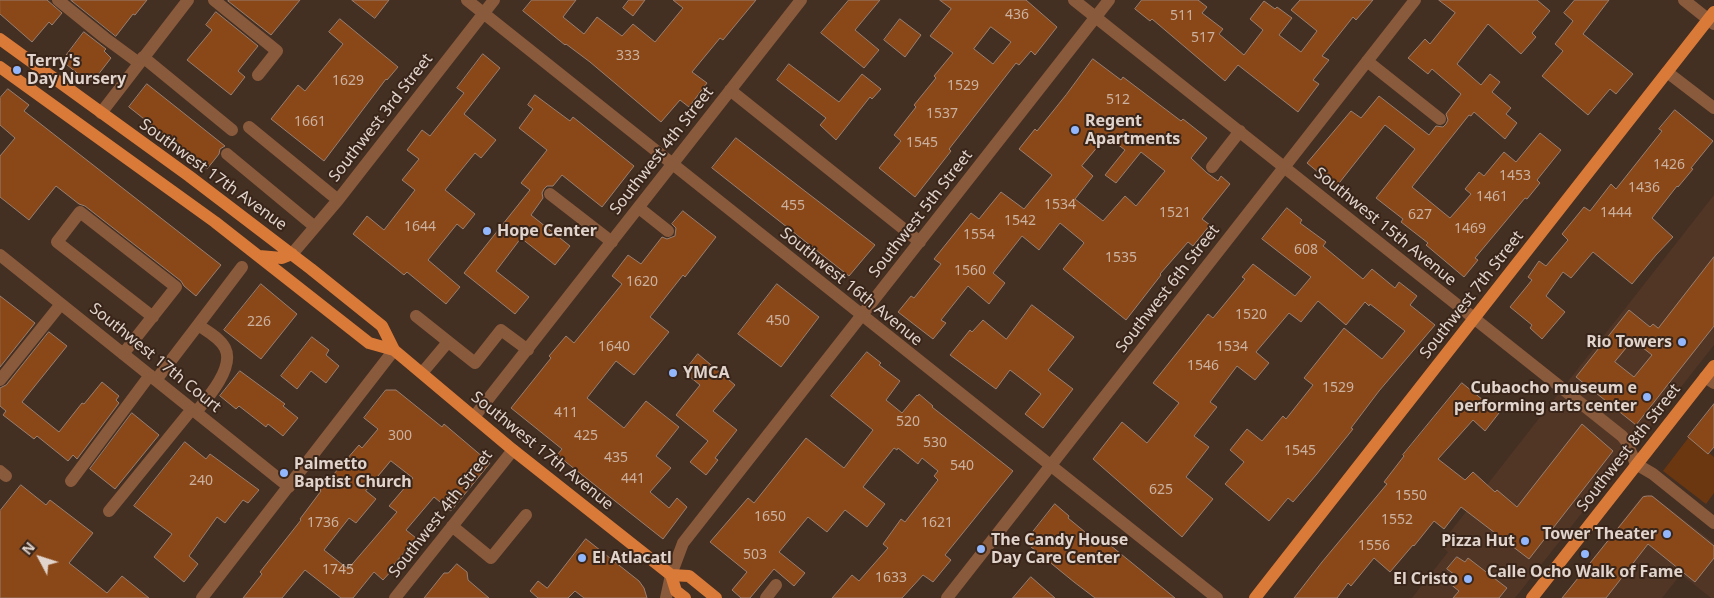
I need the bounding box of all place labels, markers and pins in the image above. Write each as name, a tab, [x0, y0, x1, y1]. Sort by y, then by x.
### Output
place label: Terry's Day Nursery	[27, 51, 126, 89]
marker: Terry's Day Nursery	[11, 64, 23, 76]
place label: Regent Apartments	[1085, 111, 1180, 149]
marker: Regent Apartments	[1069, 124, 1081, 136]
place label: Hope Center	[497, 221, 597, 241]
marker: Hope Center	[481, 225, 493, 237]
place label: Rio Towers	[1586, 332, 1672, 352]
marker: Rio Towers	[1676, 336, 1688, 348]
place label: YMCA	[683, 363, 729, 383]
marker: YMCA	[667, 367, 679, 379]
place label: Cubaocho museum e performing arts center	[1454, 378, 1637, 416]
marker: Cubaocho museum e performing arts center	[1641, 391, 1653, 403]
place label: Palmetto Baptist Church	[294, 454, 412, 492]
marker: Palmetto Baptist Church	[278, 467, 290, 479]
place label: Tower Theater	[1542, 524, 1657, 544]
marker: Tower Theater	[1661, 528, 1673, 540]
place label: The Candy House Day Care Center	[991, 530, 1128, 568]
place label: Pizza Hut	[1441, 531, 1515, 551]
marker: Pizza Hut	[1519, 535, 1531, 547]
marker: The Candy House Day Care Center	[975, 543, 987, 555]
place label: El Atlacatl	[592, 548, 672, 568]
marker: Calle Ocho Walk of Fame	[1579, 548, 1591, 560]
marker: El Atlacatl	[576, 552, 588, 564]
place label: Calle Ocho Walk of Fame	[1487, 562, 1683, 582]
place label: El Cristo	[1393, 569, 1458, 589]
marker: El Cristo	[1462, 573, 1474, 585]

